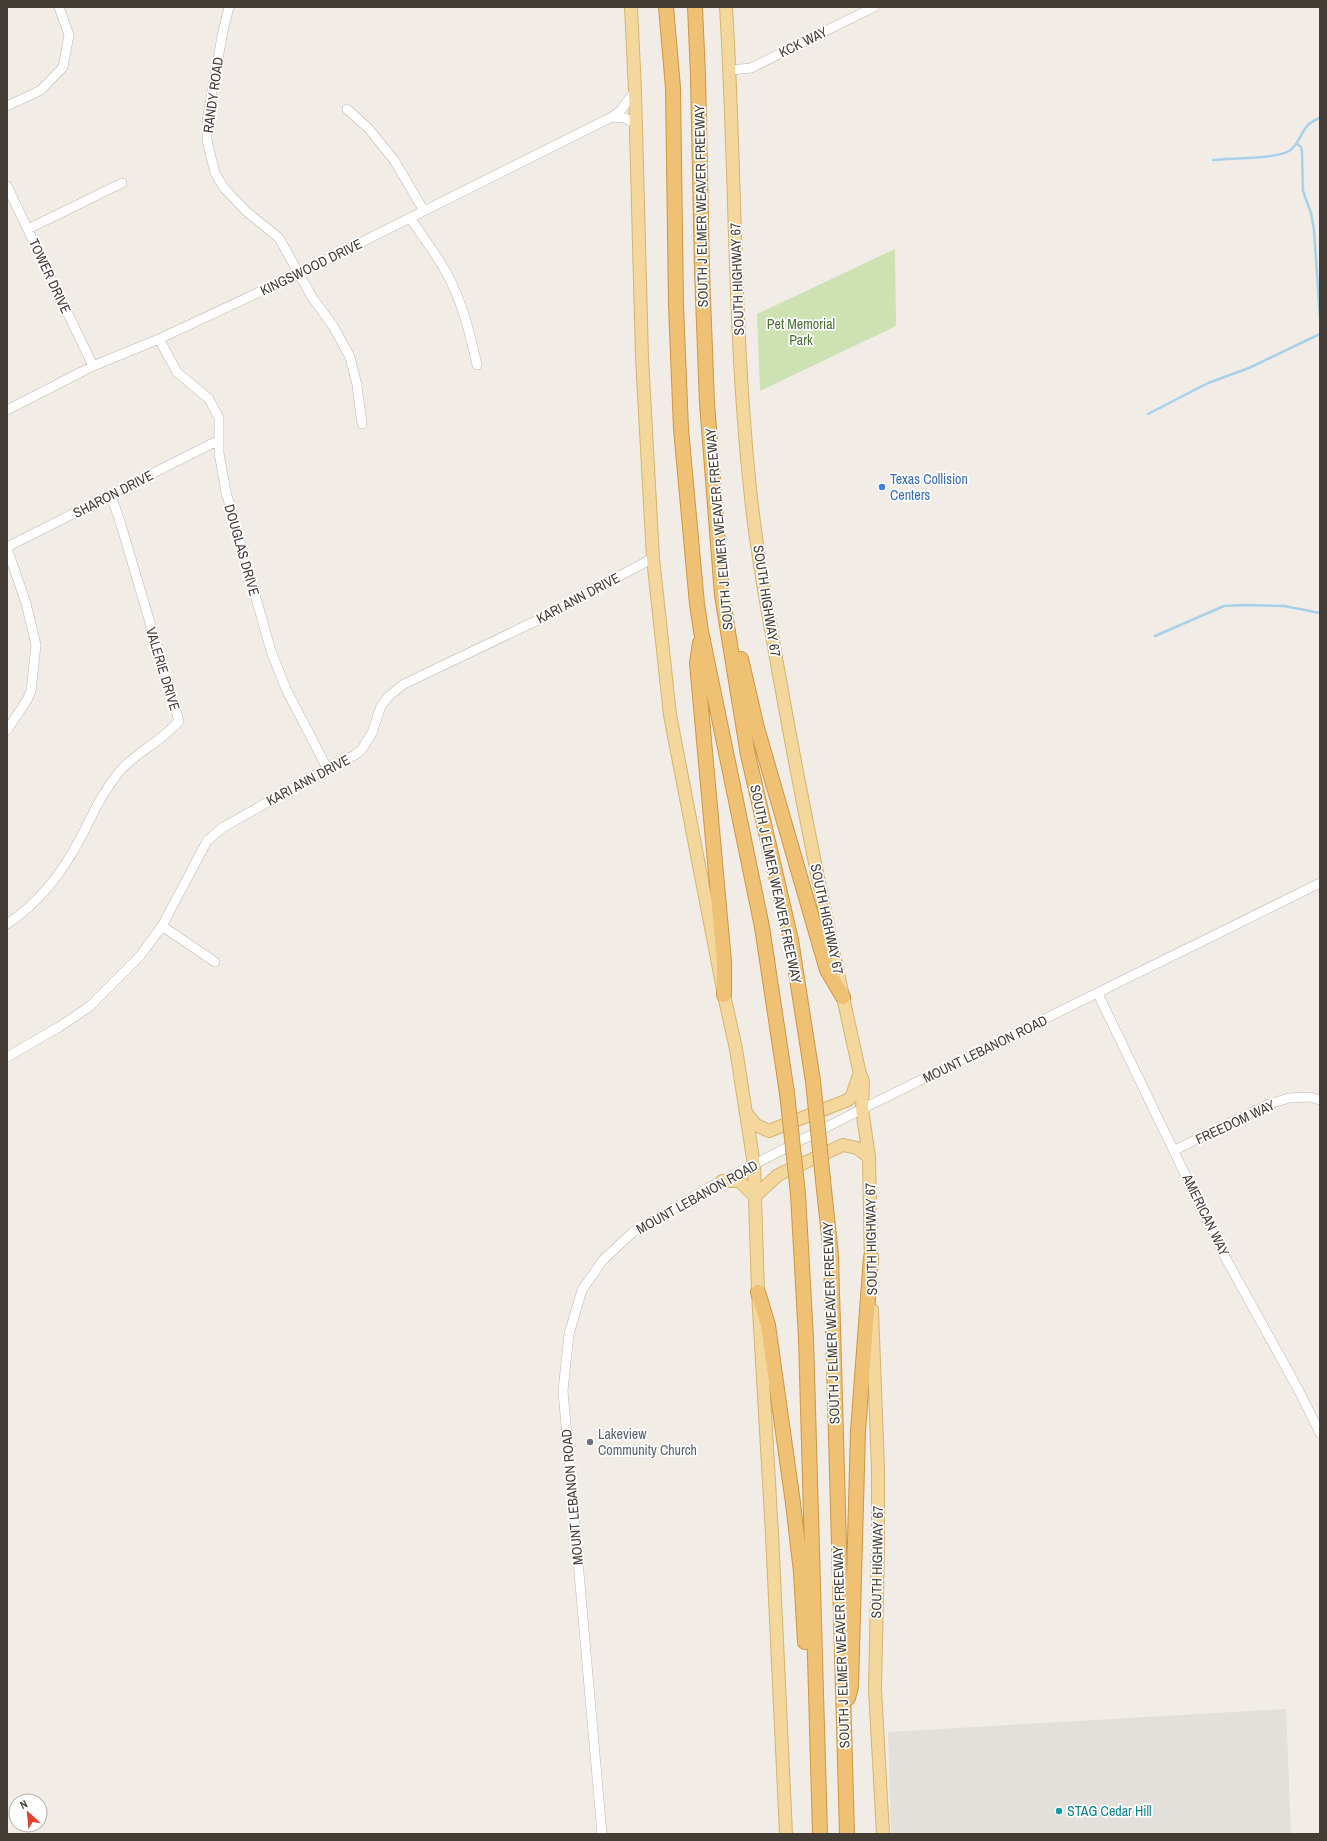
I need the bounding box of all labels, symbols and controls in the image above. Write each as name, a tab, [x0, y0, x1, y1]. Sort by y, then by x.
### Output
street label: KCK WAY	[776, 22, 830, 61]
street label: RANDY ROAD	[199, 56, 227, 134]
street label: SOUTH J ELMER WEAVER FREEWAY	[690, 104, 712, 307]
street label: SOUTH HIGHWAY 67	[726, 222, 748, 336]
street label: KINGSWOOD DRIVE	[257, 235, 365, 299]
street label: TOWER DRIVE	[25, 236, 75, 316]
park label: Pet Memorial Park	[767, 315, 835, 349]
street label: SOUTH J ELMER WEAVER FREEWAY	[701, 427, 737, 631]
street label: SHARON DRIVE	[70, 466, 156, 522]
place label: Texas Collision Centers	[890, 470, 968, 504]
marker: Texas Collision Centers	[877, 482, 887, 492]
street label: DOUGLAS DRIVE	[220, 502, 264, 598]
street label: SOUTH HIGHWAY 67	[749, 544, 785, 658]
street label: KARI ANN DRIVE	[533, 568, 623, 628]
street label: VALERIE DRIVE	[142, 625, 184, 713]
street label: KARI ANN DRIVE	[263, 750, 353, 810]
street label: SOUTH J ELMER WEAVER FREEWAY	[746, 783, 806, 985]
street label: SOUTH HIGHWAY 67	[806, 862, 848, 976]
street label: MOUNT LEBANON ROAD	[920, 1011, 1050, 1087]
street label: FREEDOM WAY	[1192, 1096, 1278, 1148]
street label: MOUNT LEBANON ROAD	[633, 1156, 761, 1238]
street label: AMERICAN WAY	[1178, 1170, 1234, 1259]
street label: SOUTH HIGHWAY 67	[861, 1182, 881, 1296]
street label: SOUTH J ELMER WEAVER FREEWAY	[818, 1221, 844, 1425]
place label: Lakeview Community Church	[598, 1425, 697, 1459]
street label: MOUNT LEBANON ROAD	[557, 1428, 587, 1566]
marker: Lakeview Community Church	[585, 1437, 595, 1447]
street label: SOUTH HIGHWAY 67	[867, 1505, 887, 1619]
street label: SOUTH J ELMER WEAVER FREEWAY	[828, 1545, 854, 1749]
north arrow	[8, 1793, 48, 1833]
text: N	[17, 1796, 30, 1812]
place label: STAG Cedar Hill	[1067, 1802, 1152, 1820]
marker: STAG Cedar Hill	[1054, 1806, 1064, 1816]

